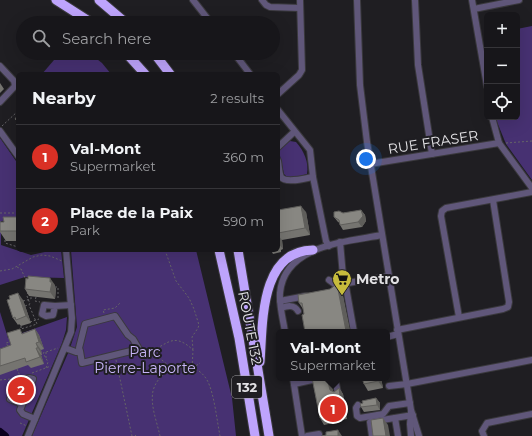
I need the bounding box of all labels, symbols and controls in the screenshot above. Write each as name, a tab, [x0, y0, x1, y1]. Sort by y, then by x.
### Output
map controls	[484, 12, 520, 120]
button: +	[484, 12, 520, 48]
search box	[16, 16, 280, 60]
icon: search	[30, 27, 52, 49]
text: Search here	[62, 29, 151, 48]
button: −	[484, 48, 520, 84]
button: locate	[484, 84, 520, 120]
text: Nearby	[32, 88, 96, 108]
text: 2 results	[210, 90, 264, 106]
street label: RUE FRASER	[386, 126, 480, 158]
text: Val-Mont	[70, 139, 141, 158]
text: 1	[42, 149, 48, 165]
text: 360 m	[223, 149, 264, 165]
your location	[356, 149, 376, 169]
text: Supermarket	[70, 158, 156, 174]
text: Place de la Paix	[70, 203, 193, 222]
text: 2	[41, 213, 49, 229]
text: 590 m	[223, 213, 264, 229]
text: Park	[70, 222, 100, 238]
supermarket icon: Metro	[331, 268, 353, 296]
place label: Metro	[356, 270, 399, 288]
street label: ROUTE 132	[234, 290, 266, 366]
popup	[276, 329, 390, 381]
text: Val-Mont	[290, 338, 361, 357]
park label: Parc Pierre-Laporte	[94, 343, 196, 377]
text: Supermarket	[290, 357, 376, 373]
pin: 2	[8, 375, 34, 405]
road number: 132	[232, 376, 262, 398]
pin: 1	[320, 394, 346, 424]

